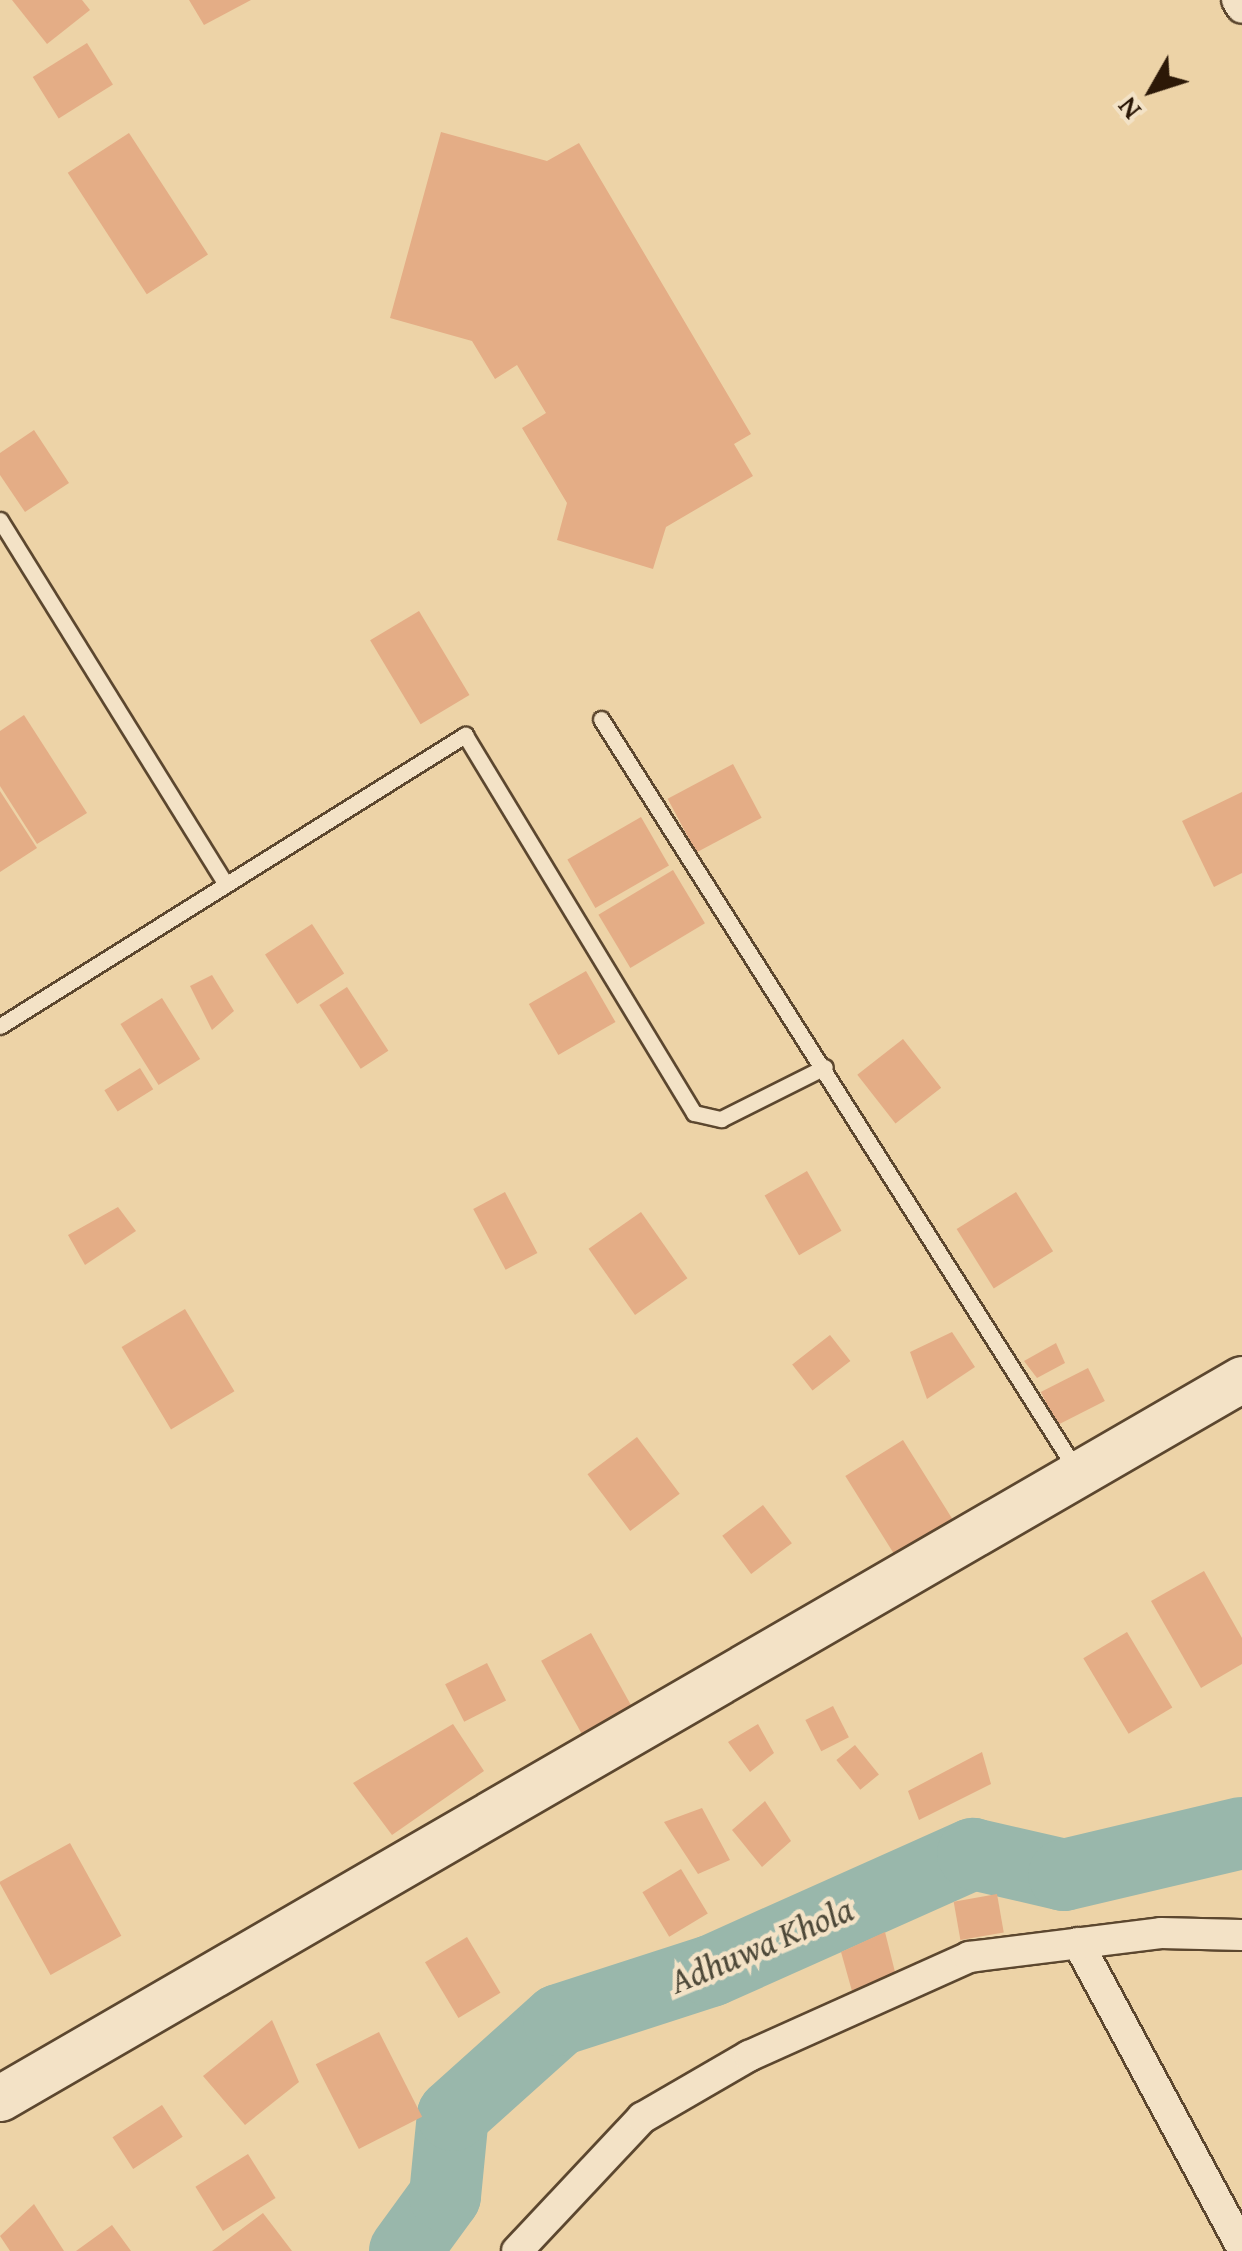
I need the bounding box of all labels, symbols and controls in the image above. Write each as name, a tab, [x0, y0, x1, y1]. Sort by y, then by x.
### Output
north arrow	[1102, 40, 1202, 140]
text: N	[1106, 89, 1150, 129]
water label: Adhuwa Khola	[663, 1888, 859, 2002]

